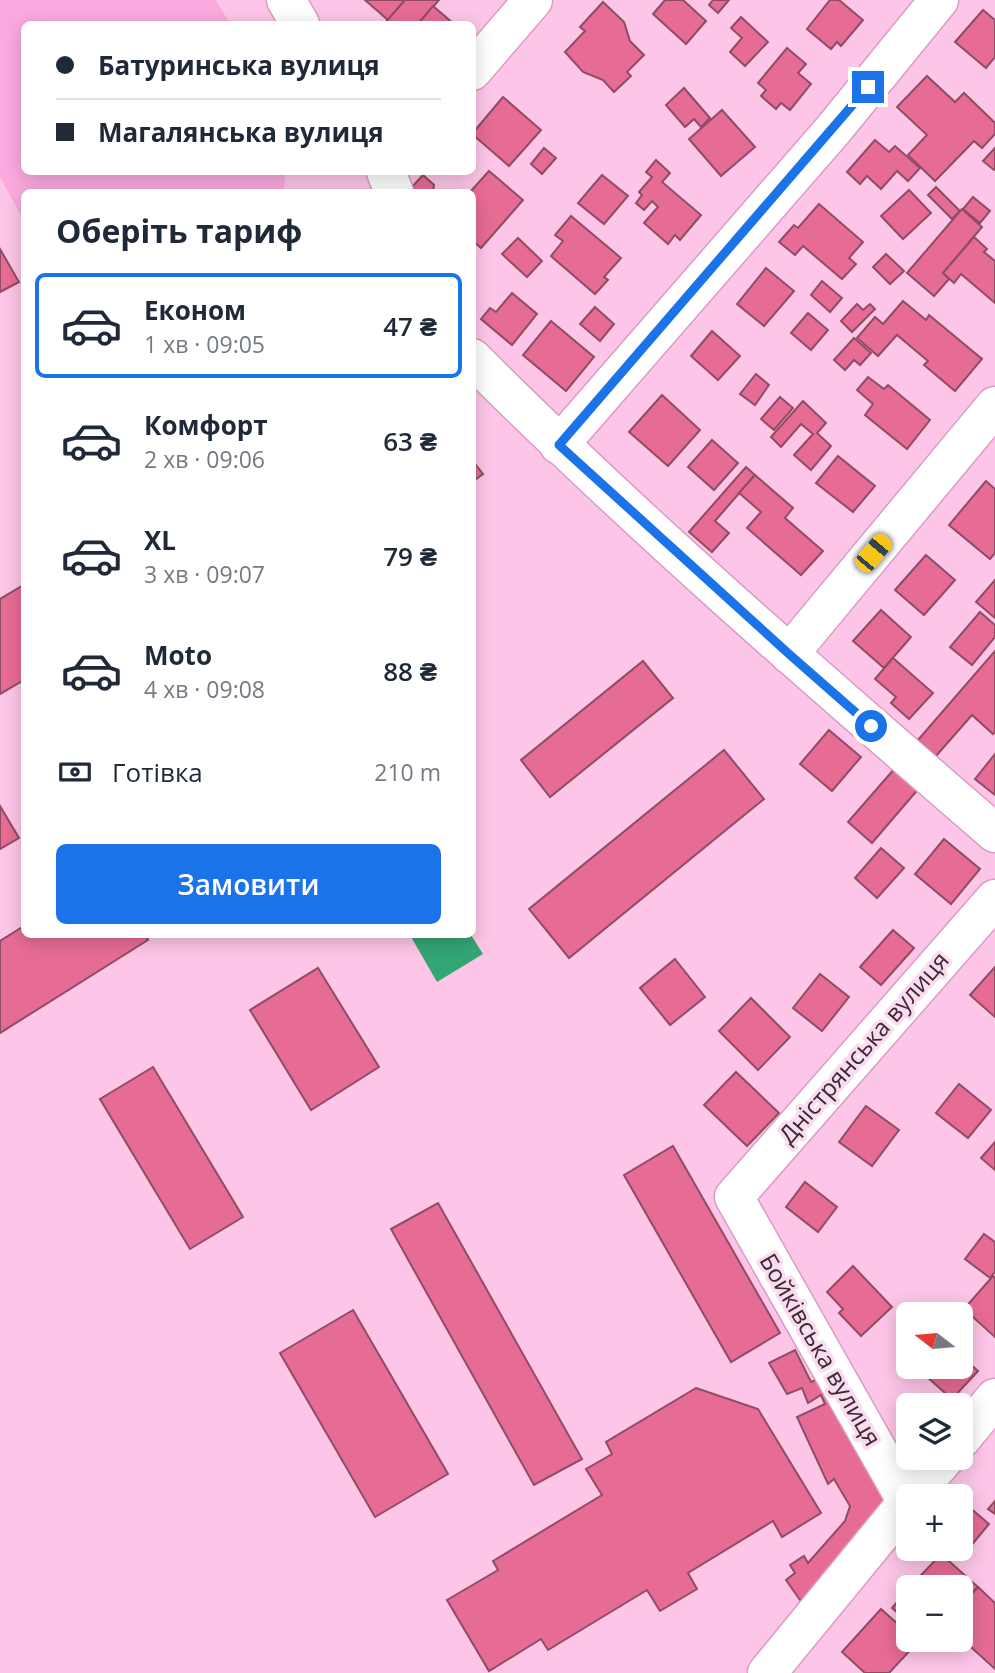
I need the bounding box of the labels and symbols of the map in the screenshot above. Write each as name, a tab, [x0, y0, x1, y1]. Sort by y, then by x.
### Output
route end	[852, 71, 884, 103]
car	[852, 530, 895, 576]
route start	[855, 710, 887, 742]
street label: Дністрянська вулиця	[770, 944, 955, 1150]
street label: Бойківська вулиця	[753, 1247, 890, 1452]
north arrow	[896, 1302, 973, 1379]

